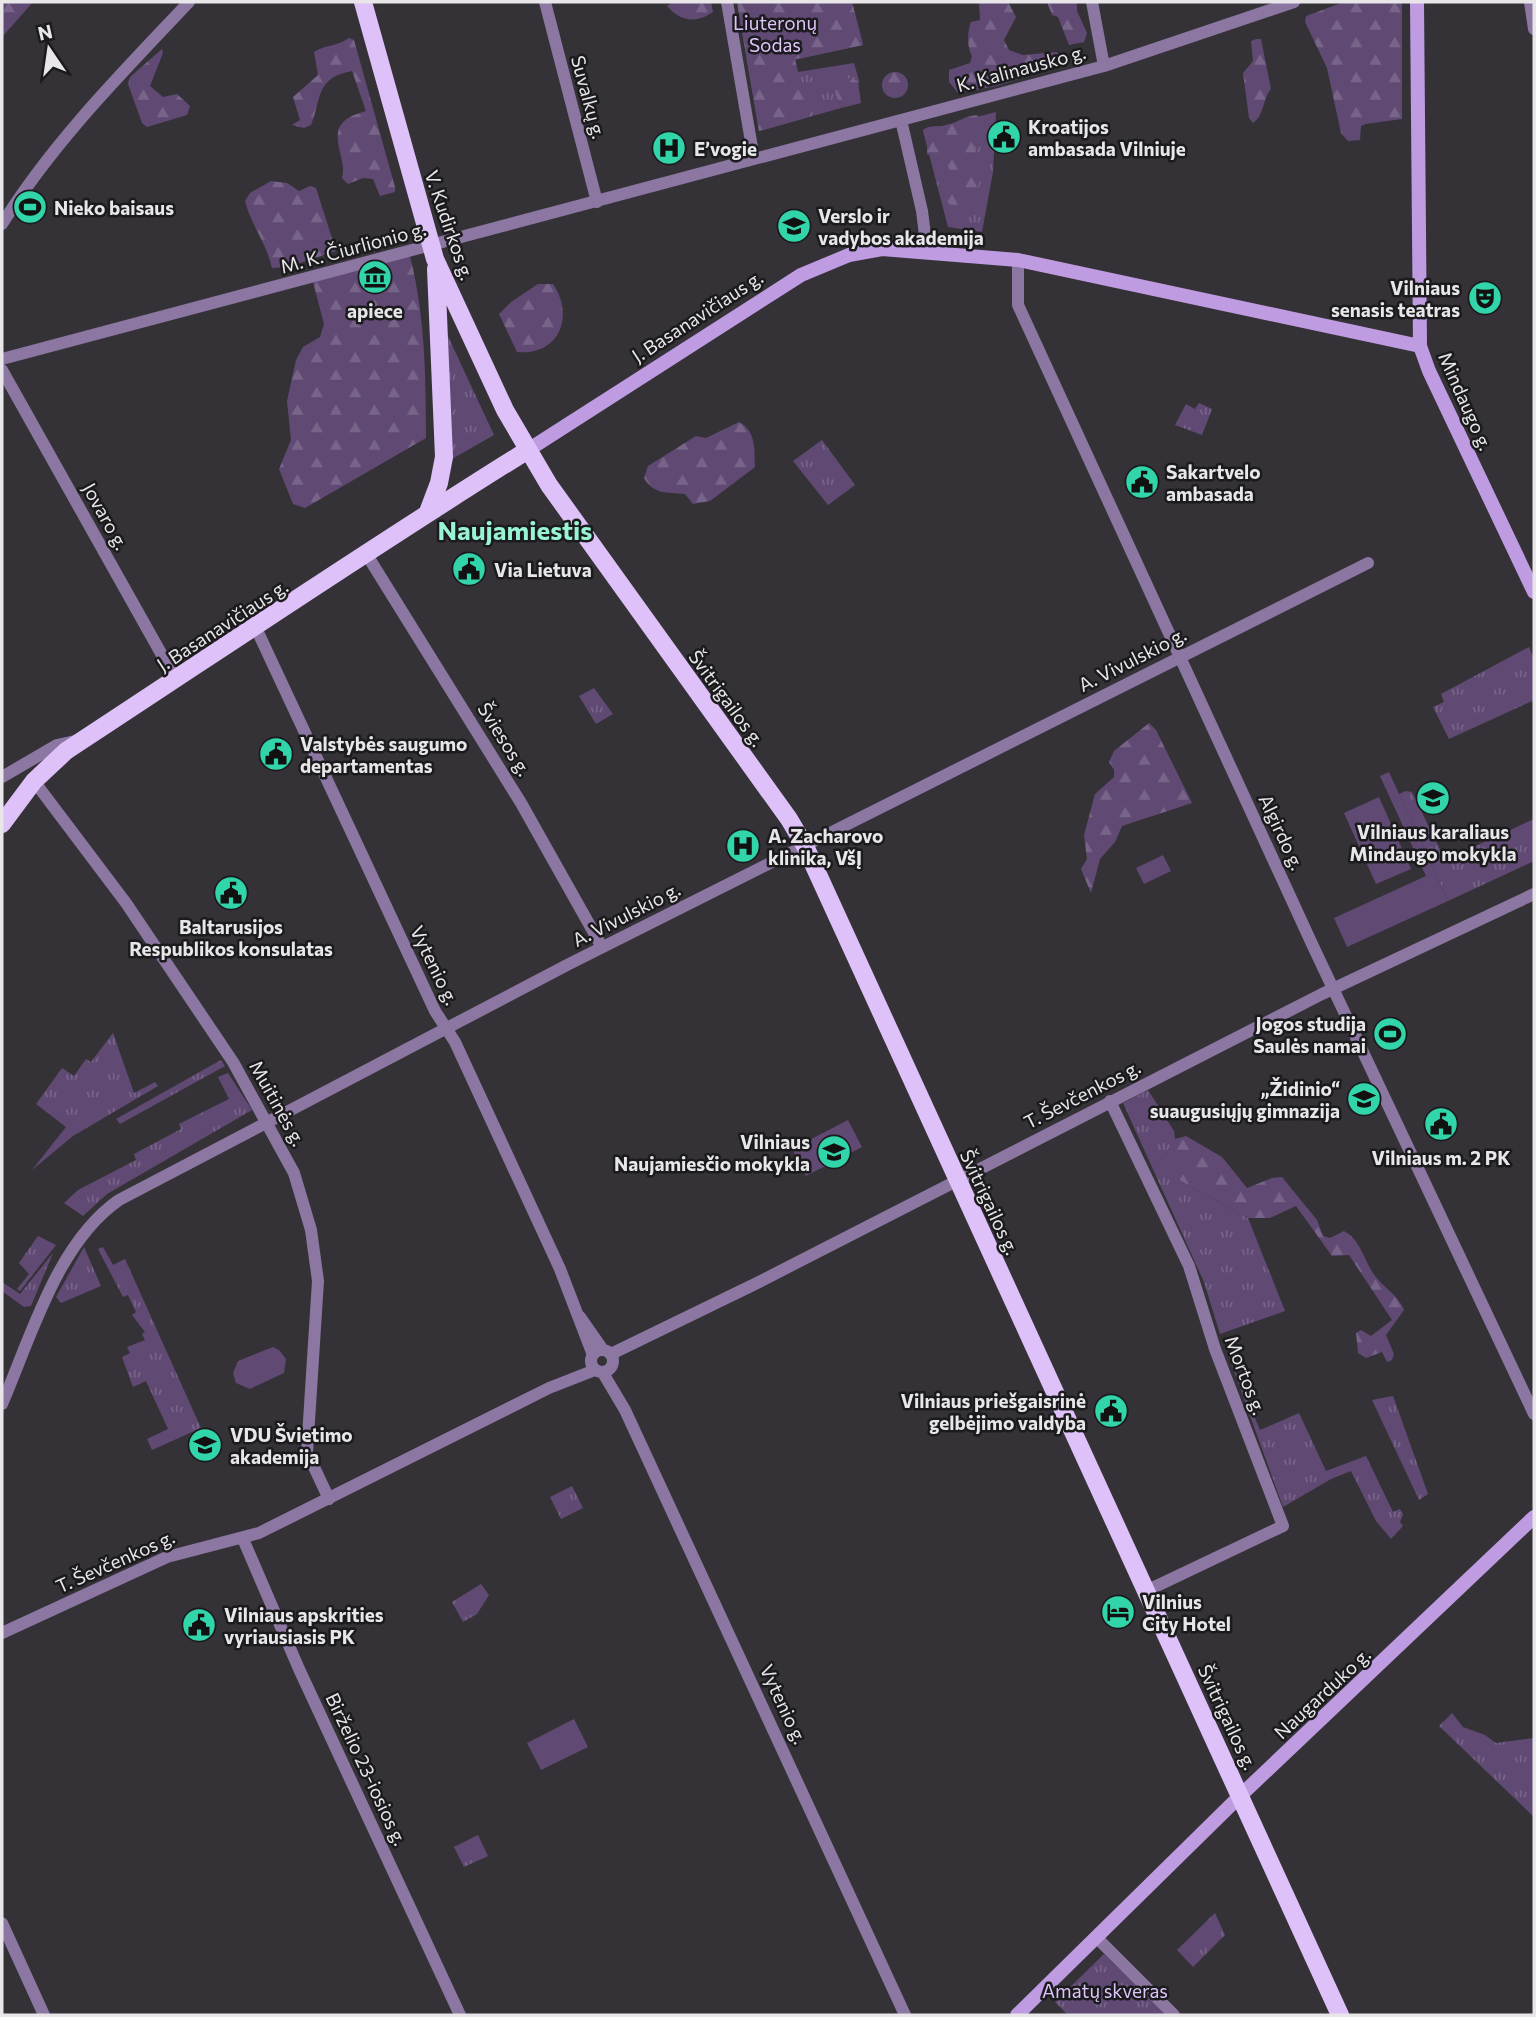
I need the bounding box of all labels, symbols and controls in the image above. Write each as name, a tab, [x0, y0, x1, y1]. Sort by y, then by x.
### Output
park label: Liuteronų Sodas	[733, 11, 817, 56]
north arrow	[14, 14, 84, 84]
text: N	[36, 19, 55, 45]
street label: K. Kalinausko g.	[954, 40, 1088, 96]
street label: Suvalkų g.	[567, 53, 611, 141]
place label: Kroatijos ambasada Vilniuje	[1028, 115, 1186, 160]
public building icon: Kroatijos ambasada Vilniuje	[985, 118, 1023, 156]
hospital icon: E’vogie	[650, 129, 688, 167]
place label: E’vogie	[694, 137, 757, 160]
street label: V. Kudirkos g.	[420, 167, 480, 283]
sports icon: Nieko baisaus	[11, 188, 49, 226]
place label: Nieko baisaus	[54, 196, 174, 219]
place label: Verslo ir vadybos akademija	[818, 204, 984, 249]
school or university icon: Verslo ir vadybos akademija	[775, 207, 813, 245]
street label: M. K. Čiurlionio g.	[277, 216, 428, 278]
museum icon: apiece	[356, 258, 394, 296]
street label: J. Basanavičiaus g.	[627, 265, 767, 367]
place label: Vilniaus senasis teatras	[1331, 276, 1460, 321]
theatre icon: Vilniaus senasis teatras	[1466, 279, 1504, 317]
place label: apiece	[347, 299, 403, 322]
street label: Mindaugo g.	[1434, 348, 1498, 454]
place label: Sakartvelo ambasada	[1166, 460, 1261, 505]
public building icon: Sakartvelo ambasada	[1123, 463, 1161, 501]
street label: Jovaro g.	[78, 478, 134, 554]
district label: Naujamiestis	[438, 514, 592, 545]
public building icon: Via Lietuva	[450, 550, 488, 588]
place label: Via Lietuva	[494, 558, 592, 581]
street label: J. Basanavičiaus g.	[152, 574, 292, 676]
street label: A. Vivulskio g.	[1074, 622, 1190, 696]
street label: Švitrigailos g.	[684, 645, 771, 751]
street label: Šviesos g.	[473, 698, 537, 780]
place label: Valstybės saugumo departamentas	[300, 732, 467, 777]
public building icon: Valstybės saugumo departamentas	[257, 735, 295, 773]
school or university icon: Vilniaus karaliaus Mindaugo mokykla	[1414, 779, 1452, 817]
street label: Algirdo g.	[1254, 790, 1310, 874]
place label: Vilniaus karaliaus Mindaugo mokykla	[1349, 820, 1517, 865]
place label: A. Zacharovo klinika, VšĮ	[768, 824, 883, 869]
hospital icon: A. Zacharovo klinika, VšĮ	[724, 827, 762, 865]
public building icon: Baltarusijos Respublikos konsulatas	[212, 874, 250, 912]
street label: A. Vivulskio g.	[568, 877, 684, 951]
place label: Baltarusijos Respublikos konsulatas	[129, 915, 333, 960]
street label: Vytenio g.	[406, 922, 464, 1008]
place label: Jogos studija Saulės namai	[1253, 1012, 1366, 1057]
sports icon: Jogos studija Saulės namai	[1371, 1015, 1409, 1053]
street label: T. Ševčenkos g.	[1019, 1054, 1144, 1133]
street label: Muitinės g.	[245, 1056, 311, 1150]
place label: „Židinio“ suaugusiųjų gimnazija	[1150, 1077, 1340, 1122]
school or university icon: „Židinio“ suaugusiųjų gimnazija	[1345, 1080, 1383, 1118]
public building icon: Vilniaus m. 2 PK	[1422, 1105, 1460, 1143]
place label: Vilniaus Naujamiesčio mokykla	[614, 1130, 810, 1175]
school or university icon: Vilniaus Naujamiesčio mokykla	[815, 1133, 853, 1171]
street label: Švitrigailos g.	[956, 1145, 1025, 1258]
place label: Vilniaus m. 2 PK	[1372, 1146, 1510, 1169]
street label: Mortos g.	[1220, 1332, 1272, 1418]
place label: Vilniaus priešgaisrinė gelbėjimo valdyba	[901, 1389, 1086, 1434]
public building icon: Vilniaus priešgaisrinė gelbėjimo valdyba	[1092, 1392, 1130, 1430]
place label: VDU Švietimo akademija	[230, 1423, 353, 1468]
school or university icon: VDU Švietimo akademija	[186, 1426, 224, 1464]
street label: T. Ševčenkos g.	[52, 1524, 178, 1597]
place label: Vilnius City Hotel	[1142, 1590, 1231, 1635]
hotel icon: Vilnius City Hotel	[1099, 1593, 1137, 1631]
place label: Vilniaus apskrities vyriausiasis PK	[224, 1603, 384, 1648]
public building icon: Vilniaus apskrities vyriausiasis PK	[180, 1606, 218, 1644]
street label: Naugarduko g.	[1269, 1642, 1375, 1744]
street label: Vytenio g.	[756, 1660, 812, 1748]
street label: Švitrigailos g.	[1194, 1660, 1263, 1773]
street label: Birželio 23-iosios g.	[321, 1689, 413, 1849]
park label: Amatų skveras	[1042, 1979, 1168, 2002]

